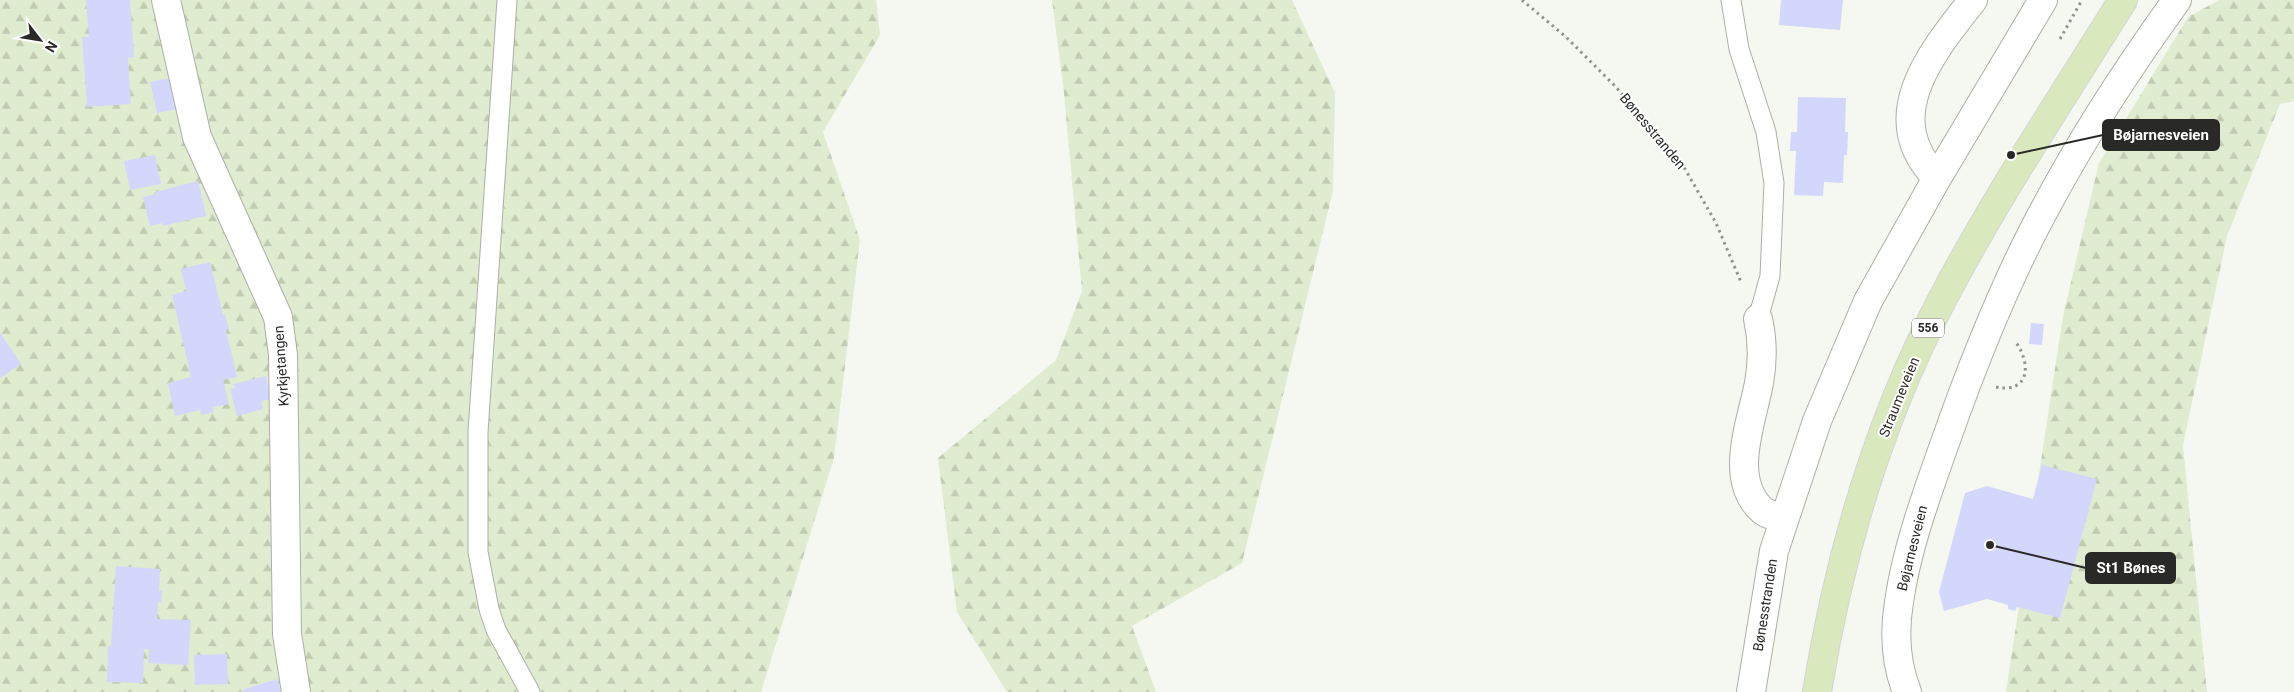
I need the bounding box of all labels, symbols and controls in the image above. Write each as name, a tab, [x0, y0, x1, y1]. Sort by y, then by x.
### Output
north arrow	[15, 15, 65, 65]
text: N	[42, 38, 61, 55]
street label: Bønesstranden	[1617, 90, 1689, 172]
callout: Bøjarnesveien	[2103, 120, 2219, 150]
text: Bøjarnesveien	[2113, 126, 2209, 144]
road number: 556	[1912, 318, 1944, 338]
street label: Kyrkjetangen	[270, 325, 292, 407]
street label: Straumeveien	[1876, 355, 1922, 439]
street label: Bøjarnesveien	[1894, 504, 1930, 592]
callout: St1 Bønes	[2086, 553, 2175, 583]
street label: Bønesstranden	[1750, 557, 1780, 653]
text: St1 Bønes	[2097, 559, 2166, 577]

